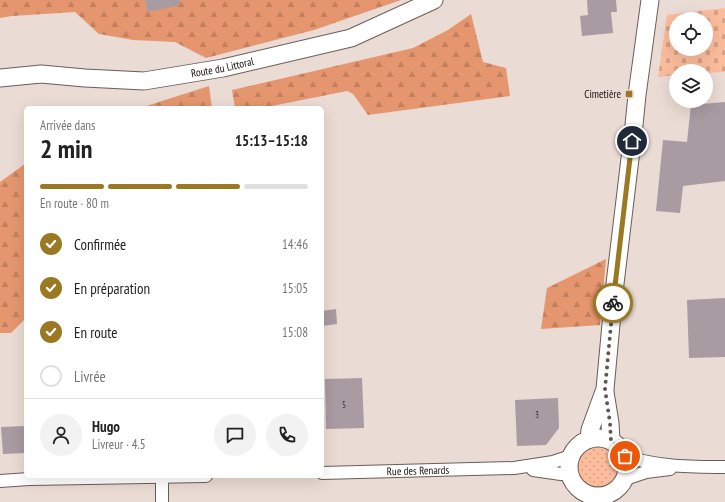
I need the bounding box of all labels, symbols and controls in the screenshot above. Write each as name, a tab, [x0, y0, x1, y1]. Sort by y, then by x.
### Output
map controls	[669, 12, 713, 108]
button: locate	[669, 12, 713, 56]
street label: Route du Littoral	[190, 54, 256, 80]
button: layers	[669, 64, 713, 108]
place label: Cimetière	[584, 87, 621, 101]
marker: Cimetière	[624, 89, 634, 99]
text: Arrivée dans	[40, 117, 95, 134]
pin	[615, 124, 649, 158]
icon: home	[621, 130, 643, 152]
text: 15:13–15:18	[235, 131, 308, 150]
text: 2 min	[40, 132, 93, 165]
text: En route · 80 m	[40, 195, 109, 212]
icon: check	[40, 233, 62, 255]
text: Confirmée	[74, 235, 126, 254]
text: 14:46	[282, 236, 308, 253]
icon: check	[40, 277, 62, 299]
text: En préparation	[74, 279, 150, 298]
text: 15:05	[282, 280, 308, 297]
courier	[593, 283, 633, 323]
icon: bike	[602, 292, 624, 314]
icon: check	[40, 321, 62, 343]
text: En route	[74, 323, 118, 342]
text: 15:08	[282, 324, 308, 341]
text: Livrée	[74, 367, 106, 386]
house number: 5	[342, 399, 346, 410]
house number: 3	[535, 409, 539, 420]
button: person	[40, 414, 82, 456]
button: chat	[214, 414, 256, 456]
button: phone	[266, 414, 308, 456]
text: Hugo	[92, 417, 120, 436]
text: Livreur · 4.5	[92, 436, 146, 453]
pin	[608, 439, 642, 473]
icon: bag	[614, 445, 636, 467]
street label: Rue des Renards	[387, 463, 450, 478]

